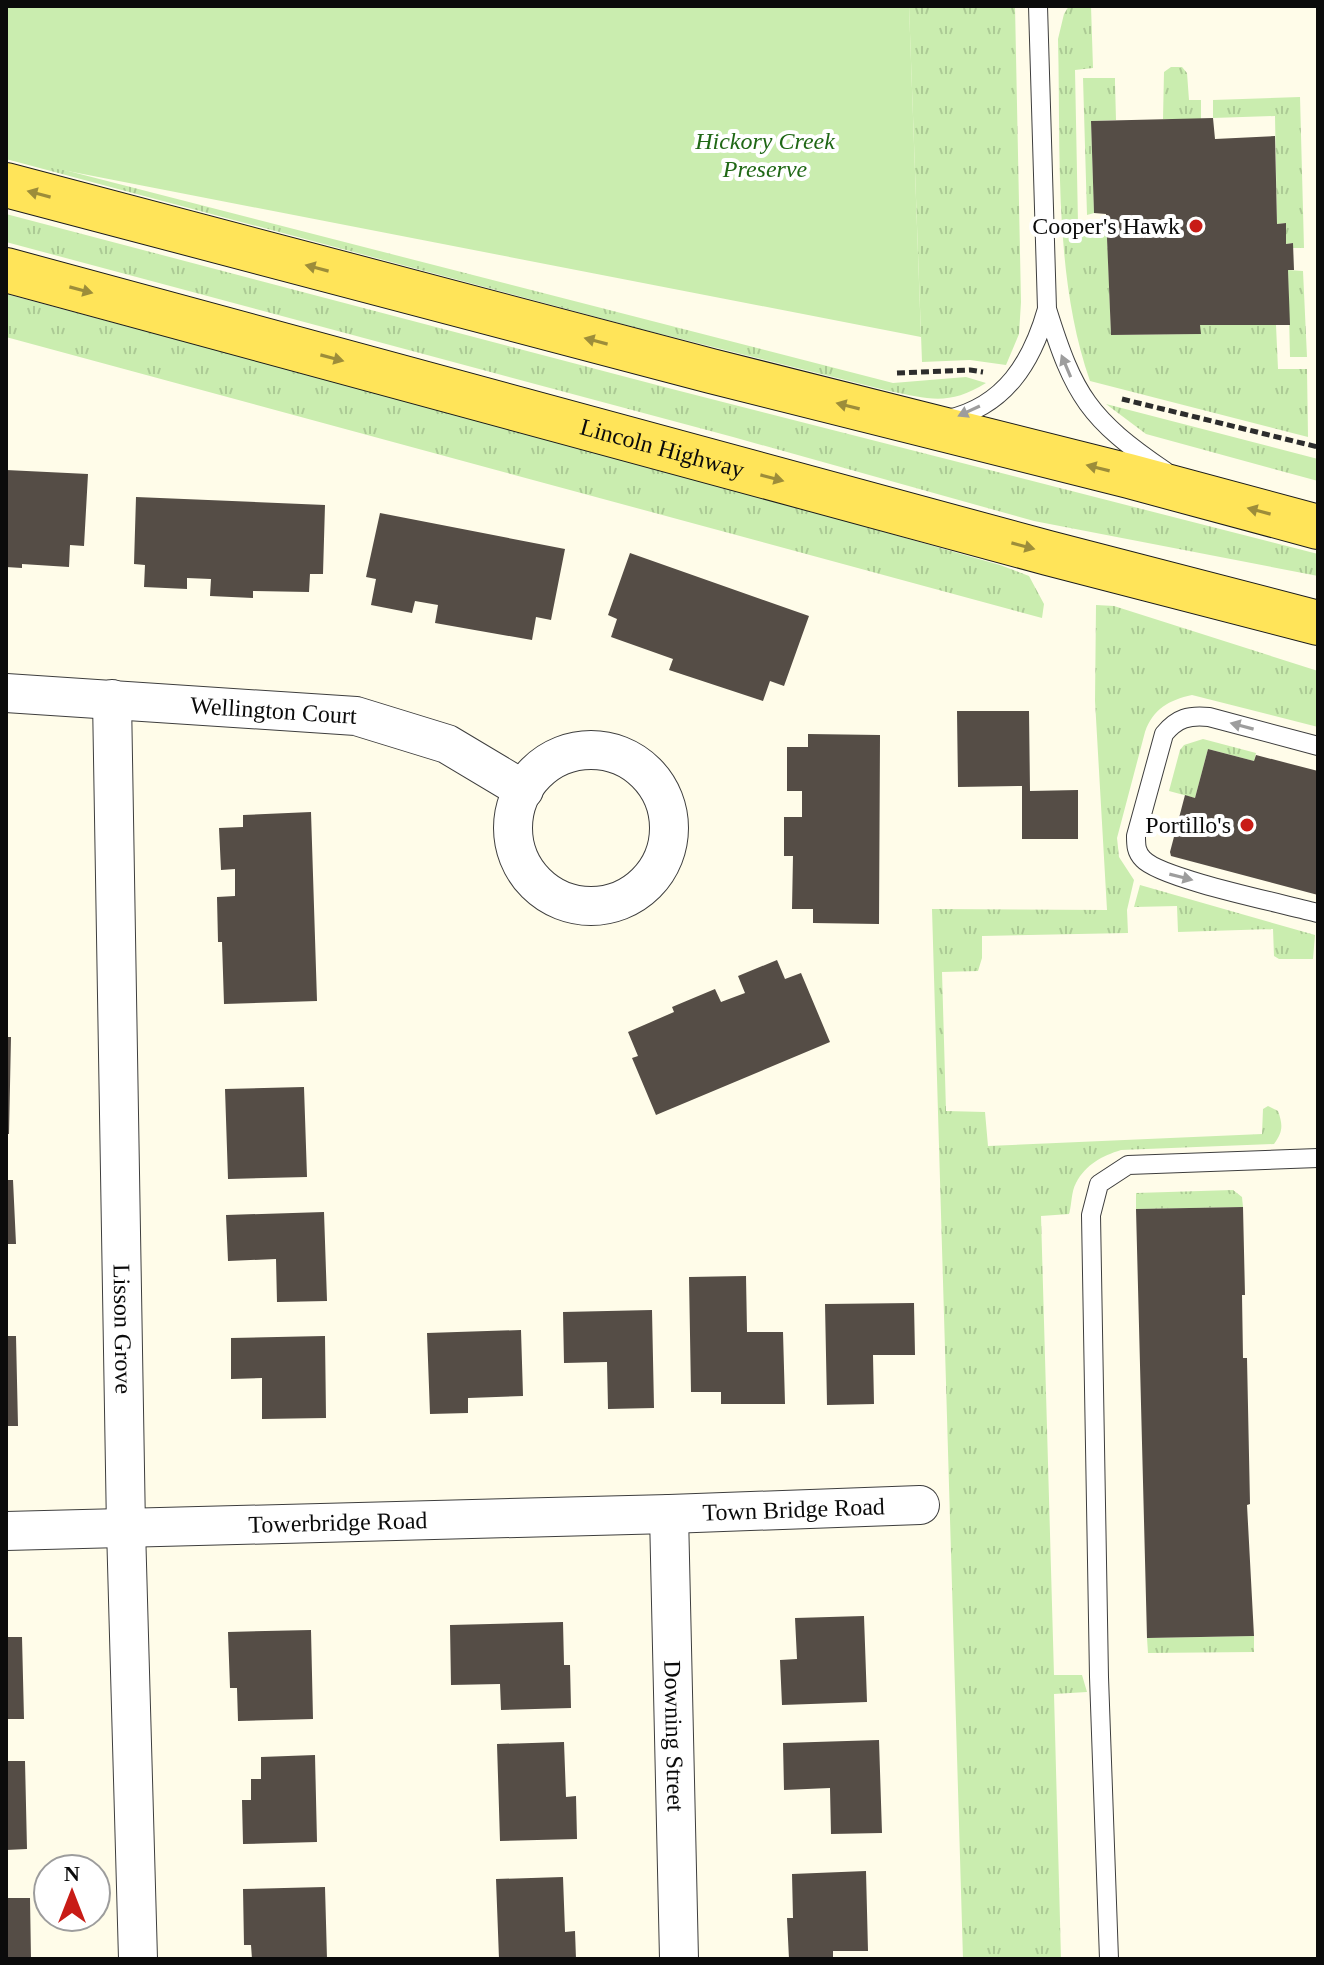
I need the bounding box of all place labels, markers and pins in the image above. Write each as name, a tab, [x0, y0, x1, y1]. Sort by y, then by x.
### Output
place label: Cooper's Hawk	[1032, 213, 1180, 239]
marker: Cooper's Hawk	[1187, 217, 1205, 235]
place label: Portillo's	[1145, 812, 1231, 838]
marker: Portillo's	[1238, 816, 1256, 834]

